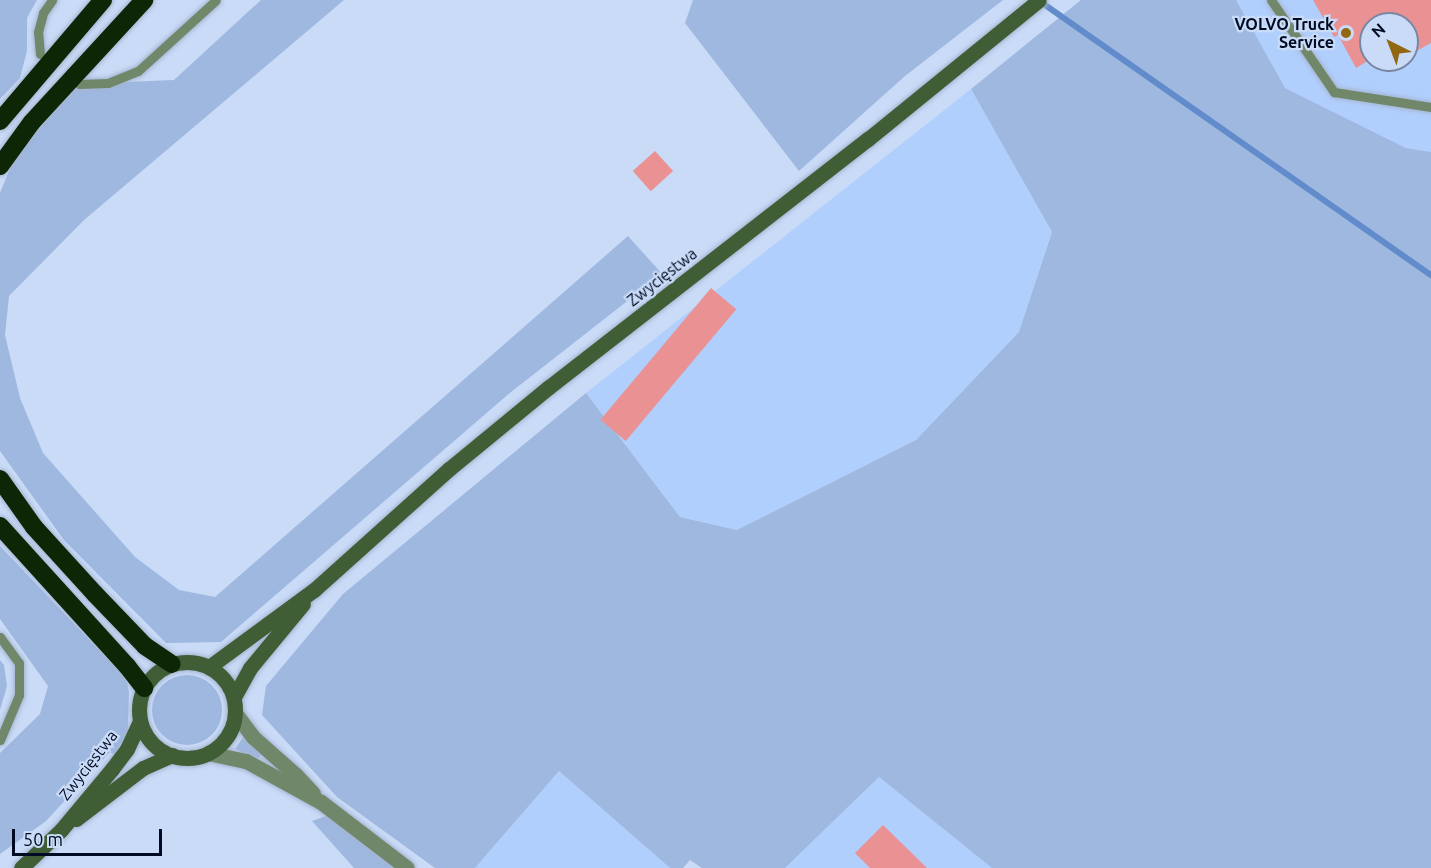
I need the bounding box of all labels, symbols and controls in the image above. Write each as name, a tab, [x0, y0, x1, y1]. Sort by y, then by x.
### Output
north arrow	[1359, 12, 1419, 72]
place label: VOLVO Truck Service	[1234, 14, 1334, 52]
text: N	[1368, 19, 1389, 41]
marker: VOLVO Truck Service	[1339, 26, 1353, 40]
street label: Zwycięstwa	[623, 244, 701, 310]
street label: Zwycięstwa	[55, 726, 121, 804]
scale bar	[15, 817, 165, 855]
text: 50 m	[23, 829, 63, 849]

